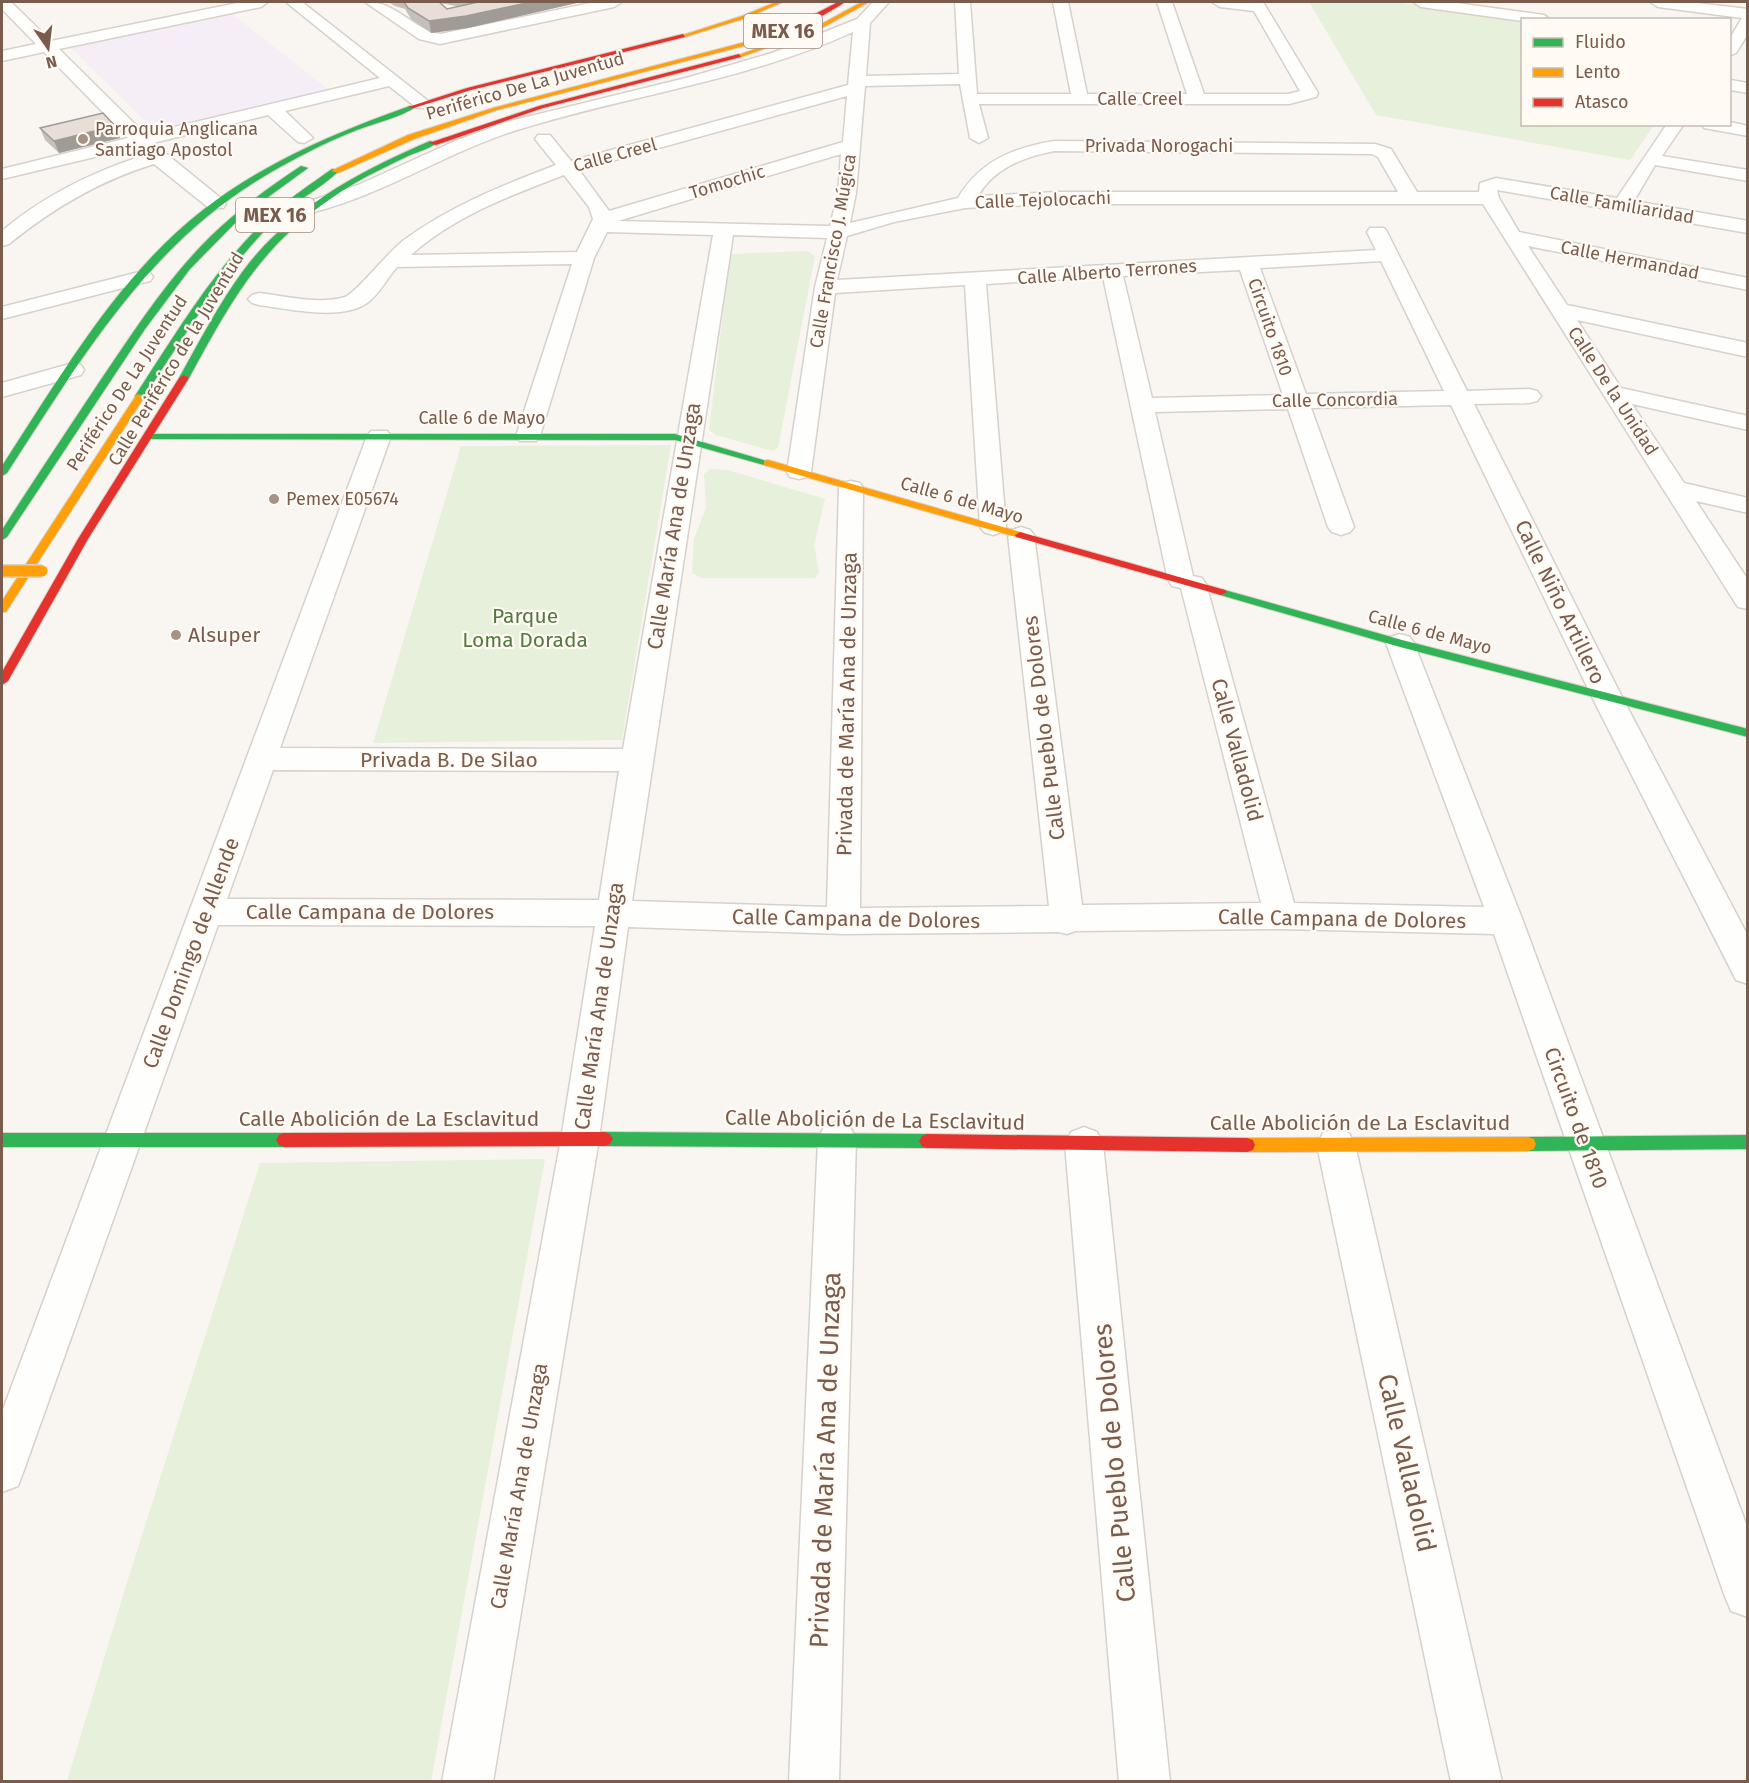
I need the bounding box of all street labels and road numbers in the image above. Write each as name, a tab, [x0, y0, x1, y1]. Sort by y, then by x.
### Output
road number: MEX 16	[744, 14, 822, 48]
street label: Periférico De La Juventud	[423, 47, 627, 125]
street label: Calle Creel	[1097, 88, 1183, 110]
street label: Calle Creel	[571, 133, 659, 177]
street label: Privada Norogachi	[1085, 135, 1233, 157]
street label: Calle Francisco J. Múgica	[805, 152, 861, 350]
street label: Tomochic	[687, 160, 768, 204]
street label: Calle Familiaridad	[1548, 181, 1696, 229]
street label: Calle Tejolocachi	[974, 187, 1112, 213]
road number: MEX 16	[236, 198, 314, 232]
street label: Calle Hermandad	[1559, 236, 1701, 284]
street label: Calle Periférico de la Juventud	[103, 248, 249, 470]
street label: Calle Alberto Terrones	[1017, 255, 1197, 289]
street label: Circuito 1810	[1243, 275, 1297, 379]
street label: Periférico De La Juventud	[62, 291, 192, 475]
street label: Calle De la Unidad	[1563, 322, 1663, 460]
street label: Calle Concordia	[1272, 388, 1398, 412]
street label: Calle María Ana de Unzaga	[642, 401, 706, 651]
street label: Calle 6 de Mayo	[418, 407, 546, 429]
street label: Calle 6 de Mayo	[898, 472, 1026, 528]
street label: Calle Niño Artillero	[1509, 516, 1611, 688]
street label: Privada de María Ana de Unzaga	[831, 552, 863, 856]
street label: Calle 6 de Mayo	[1366, 605, 1494, 659]
street label: Calle Pueblo de Dolores	[1017, 614, 1071, 842]
street label: Calle Valladolid	[1205, 676, 1269, 824]
street label: Privada B. De Silao	[360, 747, 538, 773]
street label: Calle Domingo de Allende	[137, 834, 245, 1072]
street label: Calle María Ana de Unzaga	[569, 880, 629, 1132]
street label: Calle Campana de Dolores	[246, 899, 494, 925]
street label: Calle Campana de Dolores	[732, 904, 981, 934]
street label: Calle Campana de Dolores	[1218, 904, 1467, 934]
street label: Circuito de 1810	[1538, 1044, 1614, 1192]
street label: Calle Abolición de La Esclavitud	[725, 1104, 1025, 1136]
street label: Calle Abolición de La Esclavitud	[239, 1106, 539, 1132]
street label: Calle Abolición de La Esclavitud	[1210, 1110, 1510, 1136]
street label: Privada de María Ana de Unzaga	[803, 1271, 848, 1649]
street label: Calle Pueblo de Dolores	[1087, 1322, 1142, 1604]
street label: Calle María Ana de Unzaga	[485, 1361, 553, 1611]
street label: Calle Valladolid	[1371, 1371, 1442, 1555]

